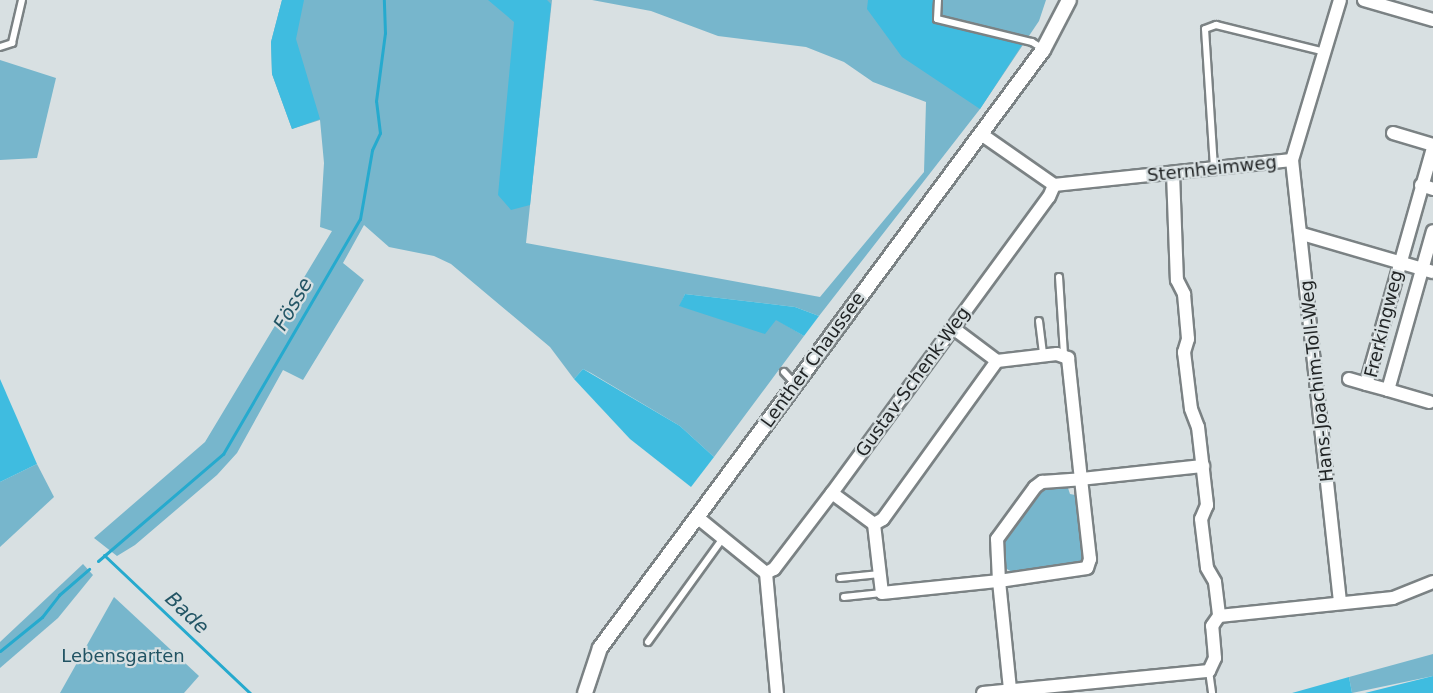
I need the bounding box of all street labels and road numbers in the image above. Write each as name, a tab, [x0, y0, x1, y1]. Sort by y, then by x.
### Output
street label: Sternheimweg	[1146, 151, 1278, 187]
street label: Frerkingweg	[1360, 268, 1408, 380]
street label: Hans-Joachim-Toll-Weg	[1296, 279, 1338, 483]
street label: Lenther Chaussee	[757, 288, 869, 432]
street label: Gustav-Schenk-Weg	[851, 303, 975, 461]

